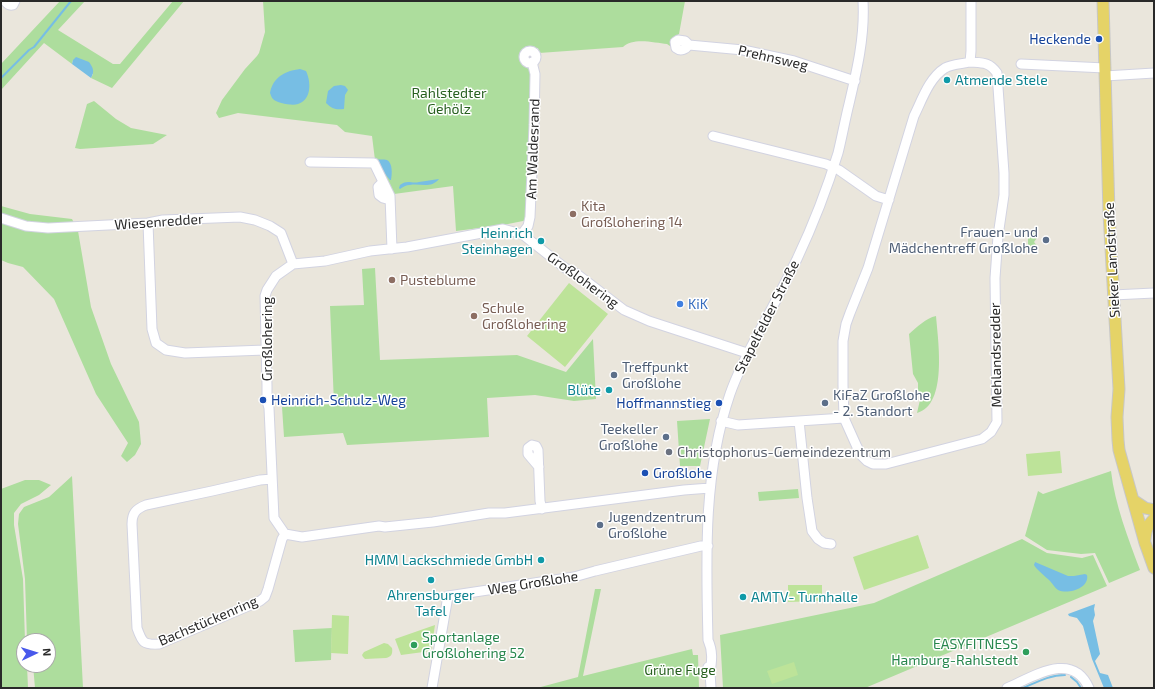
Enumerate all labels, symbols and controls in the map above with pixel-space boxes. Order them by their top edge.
place label: Heckende [1029,31,1091,47]
marker: Heckende [1094,34,1104,44]
street label: Prehnsweg [736,42,810,74]
place label: Atmende Stele [955,72,1048,88]
marker: Atmende Stele [942,75,952,85]
park label: Rahlstedter Gehölz [411,85,487,118]
street label: Am Waldesrand [523,98,543,200]
place label: Kita Großlohering 14 [581,198,683,230]
street label: Sieker Landstraße [1101,202,1123,318]
marker: Kita Großlohering 14 [568,209,578,219]
street label: Wiesenredder [114,211,204,233]
place label: Frauen- und Mädchentreff Großlohe [889,224,1038,256]
place label: Heinrich Steinhagen [462,225,533,258]
marker: Frauen- und Mädchentreff Großlohe [1041,235,1051,245]
marker: Heinrich Steinhagen [536,236,546,246]
street label: Großlohering [544,248,622,312]
street label: Stapelfelder Straße [731,257,803,377]
place label: Pusteblume [400,272,476,288]
marker: Pusteblume [387,275,397,285]
place label: KiK [688,296,708,312]
street label: Großlohering [259,297,275,381]
marker: KiK [675,299,685,309]
place label: Schule Großlohering [482,300,566,332]
street label: Mehlandsredder [987,302,1005,408]
marker: Schule Großlohering [469,311,479,321]
place label: Treffpunkt Großlohe [622,359,688,392]
marker: Treffpunkt Großlohe [609,370,619,380]
place label: Blüte [567,382,601,398]
marker: Blüte [604,385,614,395]
place label: KiFaZ Großlohe - 2. Standort [833,387,930,420]
place label: Heinrich-Schulz-Weg [271,392,406,408]
marker: Heinrich-Schulz-Weg [258,395,268,405]
place label: Hoffmannstieg [616,395,711,411]
marker: Hoffmannstieg [714,398,724,408]
marker: KiFaZ Großlohe - 2. Standort [820,398,830,408]
place label: Teekeller Großlohe [599,421,658,454]
marker: Teekeller Großlohe [661,432,671,442]
place label: Christophorus-Gemeindezentrum [677,444,891,460]
marker: Christophorus-Gemeindezentrum [664,447,674,457]
place label: Großlohe [653,465,712,481]
marker: Großlohe [640,468,650,478]
place label: Jugendzentrum Großlohe [608,509,706,542]
marker: Jugendzentrum Großlohe [595,520,605,530]
place label: HMM Lackschmiede GmbH [365,552,533,568]
marker: HMM Lackschmiede GmbH [536,555,546,565]
street label: Weg Großlohe [487,568,579,598]
marker: Ahrensburger Tafel [426,575,436,585]
place label: Ahrensburger Tafel [387,587,475,620]
place label: AMTV- Turnhalle [751,589,858,605]
marker: AMTV- Turnhalle [738,592,748,602]
street label: Bachstückenring [156,593,260,649]
place label: Sportanlage Großlohering 52 [422,629,525,662]
north arrow [16,633,56,673]
place label: EASYFITNESS Hamburg-Rahlstedt [891,636,1018,668]
marker: Sportanlage Großlohering 52 [409,640,419,650]
marker: EASYFITNESS Hamburg-Rahlstedt [1021,647,1031,657]
text: N [41,648,54,657]
park label: Grüne Fuge [644,662,716,678]

